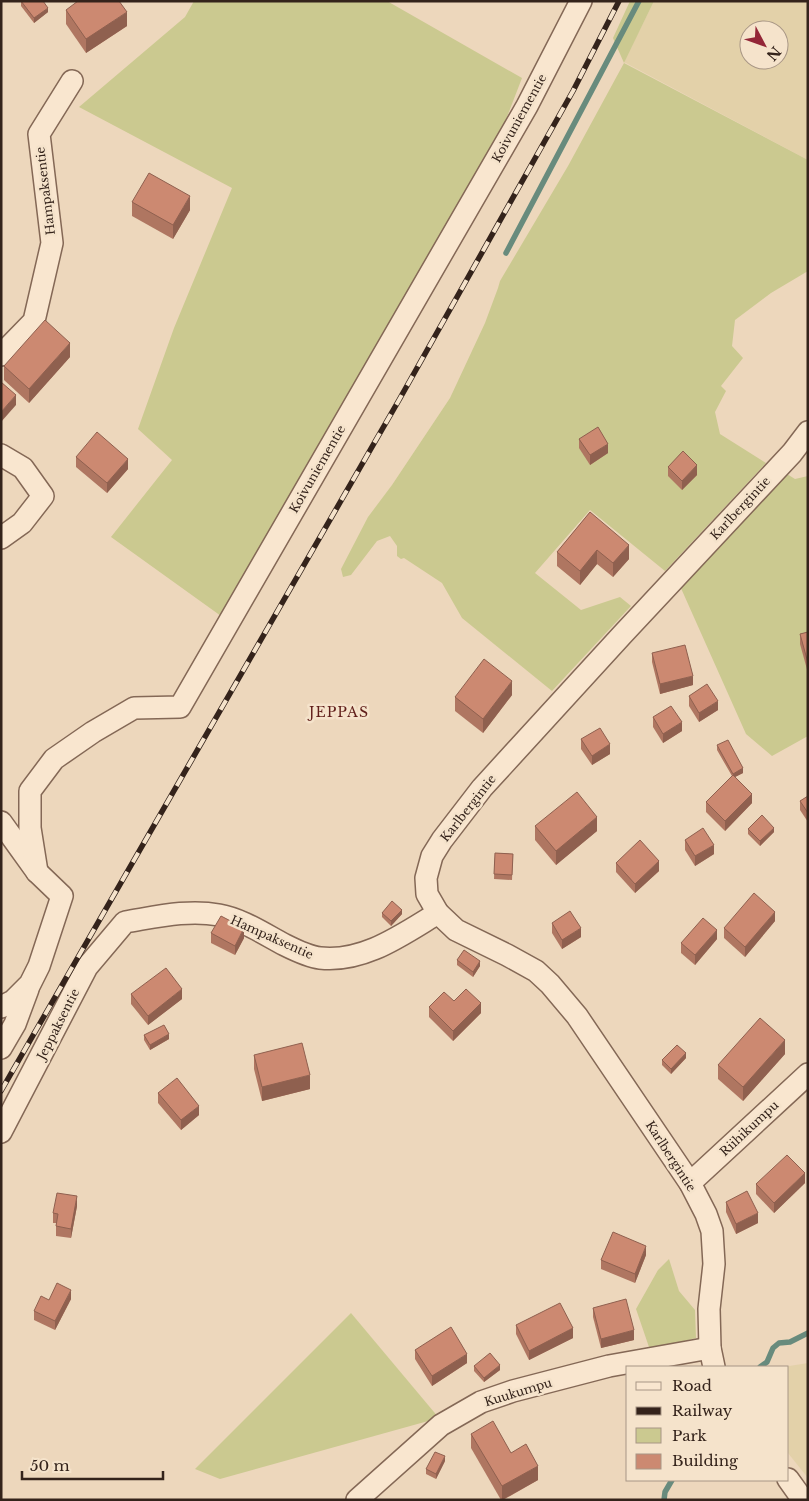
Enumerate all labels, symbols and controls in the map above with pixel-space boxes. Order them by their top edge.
north arrow [739,20,789,70]
text: N [763,43,785,64]
street label: Koivuniementie [488,71,550,165]
street label: Hampaksentie [32,146,58,236]
street label: Koivuniementie [286,422,348,516]
street label: Karlbergintie [707,473,773,543]
district label: JEPPAS [307,703,369,721]
street label: Karlbergintie [437,771,499,845]
street label: Hampaksentie [228,912,316,962]
street label: Jeppaksentie [33,986,82,1064]
street label: Riihikumpu [717,1097,781,1159]
street label: Karlbergintie [643,1118,699,1194]
legend [626,1366,789,1481]
street label: Kuukumpu [482,1375,554,1409]
text: Road [672,1376,712,1395]
text: Railway [672,1401,733,1420]
text: Park [672,1426,708,1445]
scale bar [22,1448,164,1480]
text: Building [672,1451,739,1470]
text: 50 m [30,1456,70,1475]

